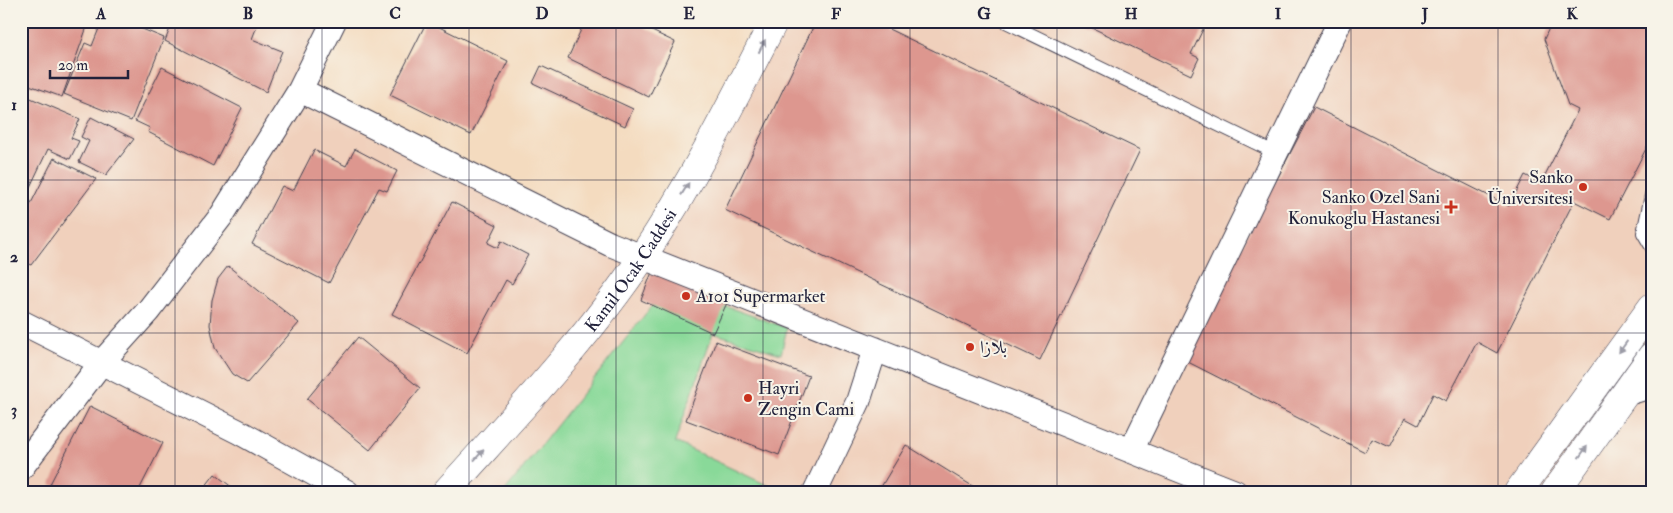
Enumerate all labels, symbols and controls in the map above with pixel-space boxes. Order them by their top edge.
text: A [95,4,107,24]
text: B [243,4,253,24]
text: C [389,4,401,24]
text: D [535,4,549,24]
text: E [683,4,695,24]
text: F [831,4,841,24]
text: G [977,4,991,24]
text: H [1124,4,1138,24]
text: I [1275,4,1282,24]
text: J [1421,4,1429,25]
text: K [1566,4,1578,24]
one-way arrow [758,39,766,53]
scale bar [50,48,128,80]
text: 20 m [58,56,88,75]
text: 1 [11,95,17,115]
place label: Sanko Üniversitesi [1487,166,1573,210]
marker: Sanko Üniversitesi [1577,181,1589,193]
one-way arrow [680,182,690,196]
place label: Sanko Ozel Sani Konukoglu Hastanesi [1288,186,1440,230]
marker: Sanko Ozel Sani Konukoglu Hastanesi [1444,200,1458,214]
street label: Kamil Ocak Caddesi [580,204,682,337]
text: 2 [10,247,18,267]
place label: A101 Supermarket [695,285,826,308]
marker: A101 Supermarket [680,290,692,302]
place label: بلازا [980,336,1007,359]
one-way arrow [1618,340,1628,354]
marker: بلازا [964,341,976,353]
place label: Hayri Zengin Cami [758,377,854,421]
marker: Hayri Zengin Cami [742,392,754,404]
text: 3 [11,400,17,420]
one-way arrow [1578,445,1588,459]
one-way arrow [473,450,485,462]

